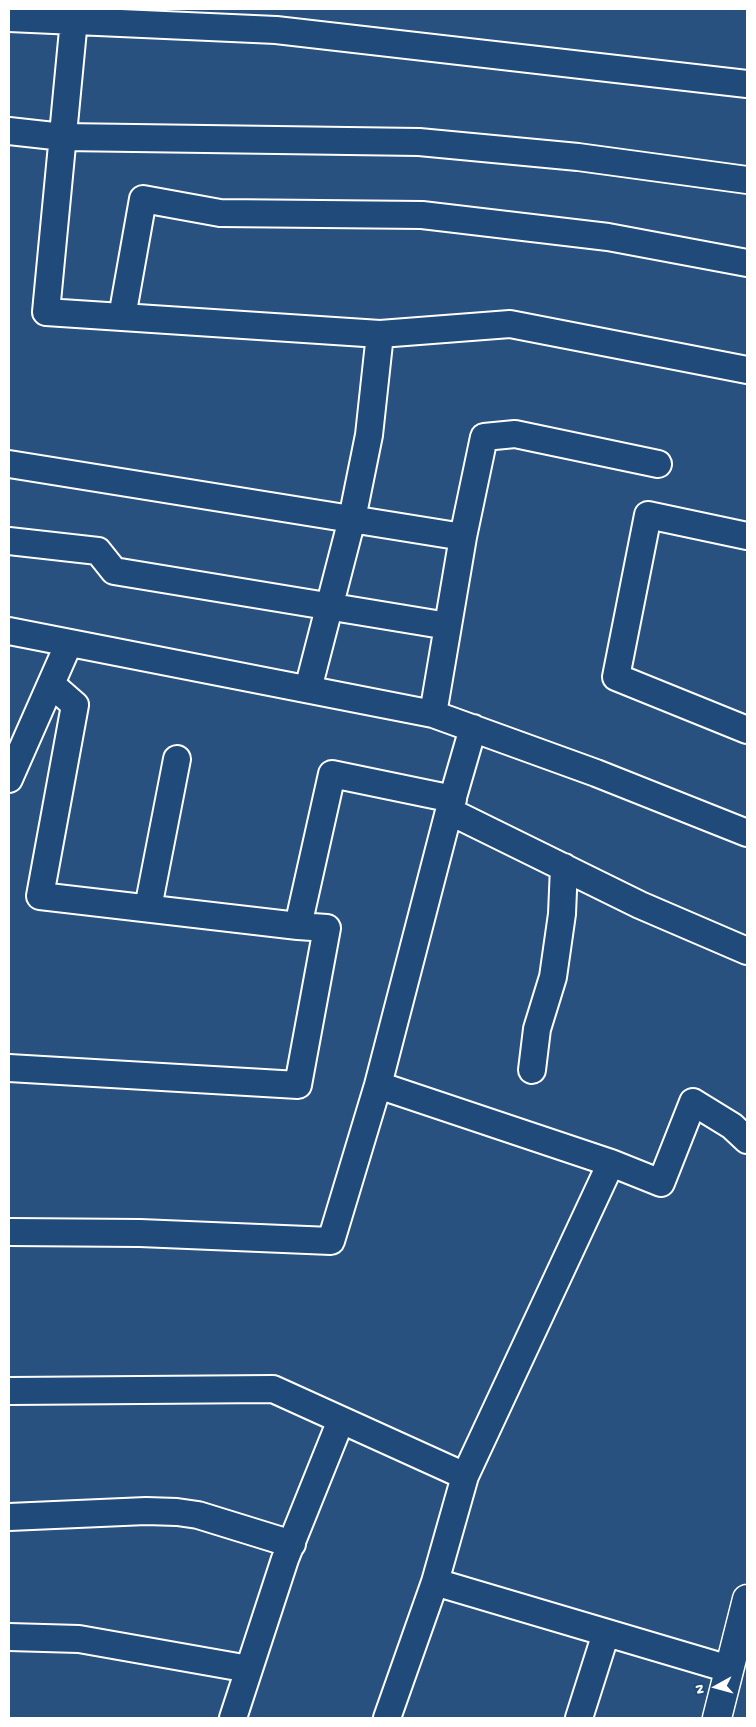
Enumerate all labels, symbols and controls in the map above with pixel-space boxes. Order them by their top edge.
north arrow [691,1662,741,1712]
text: N [692,1683,710,1694]

